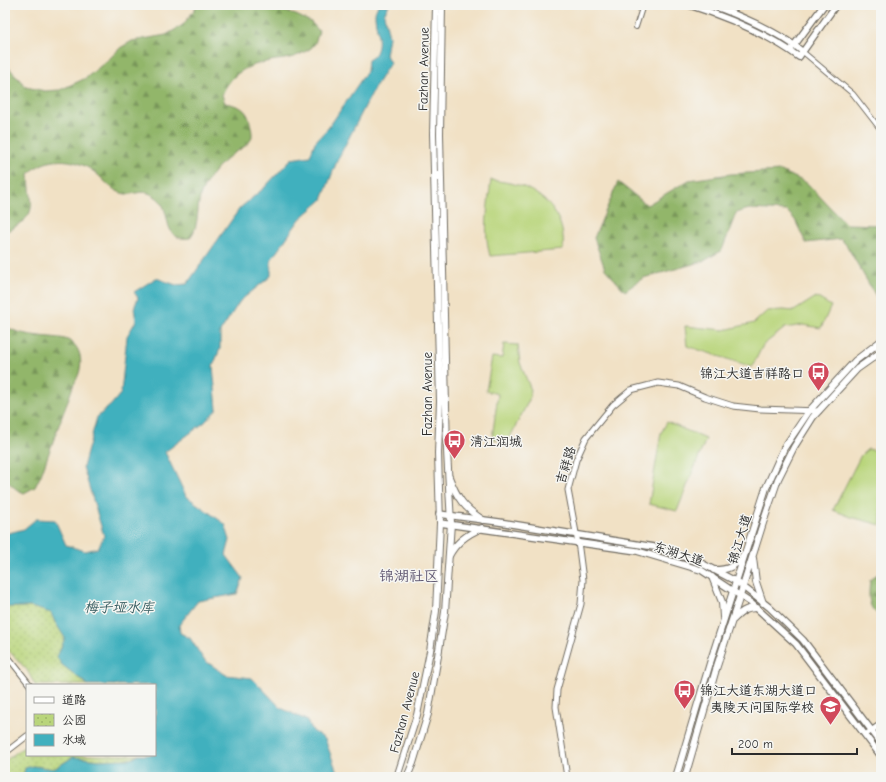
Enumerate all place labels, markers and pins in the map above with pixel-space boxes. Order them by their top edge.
bus stop icon: 锦江大道吉祥路口 [806,360,832,393]
place label: 锦江大道吉祥路口 [700,366,804,381]
bus stop icon: 清江润城 [441,428,467,461]
place label: 清江润城 [470,434,522,449]
bus stop icon: 锦江大道东湖大道口 [672,677,698,710]
place label: 锦江大道东湖大道口 [700,683,817,698]
school or university icon: 夷陵天问国际学校 [817,694,843,727]
place label: 夷陵天问国际学校 [710,700,814,715]

